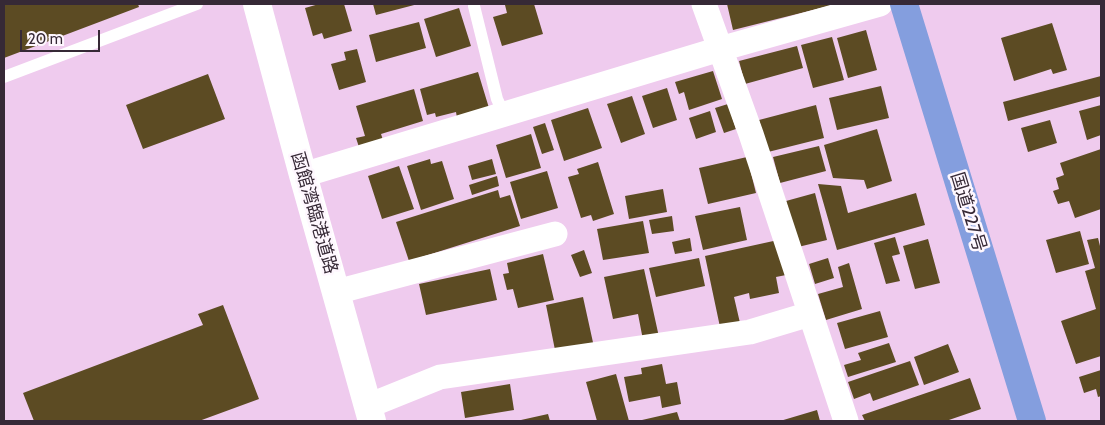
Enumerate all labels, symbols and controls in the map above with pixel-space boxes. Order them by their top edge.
scale bar [22,20,102,52]
text: 20 m [28,30,63,48]
street label: 函館湾臨港道路 [286,149,342,277]
street label: 国道227号 [946,170,990,254]

